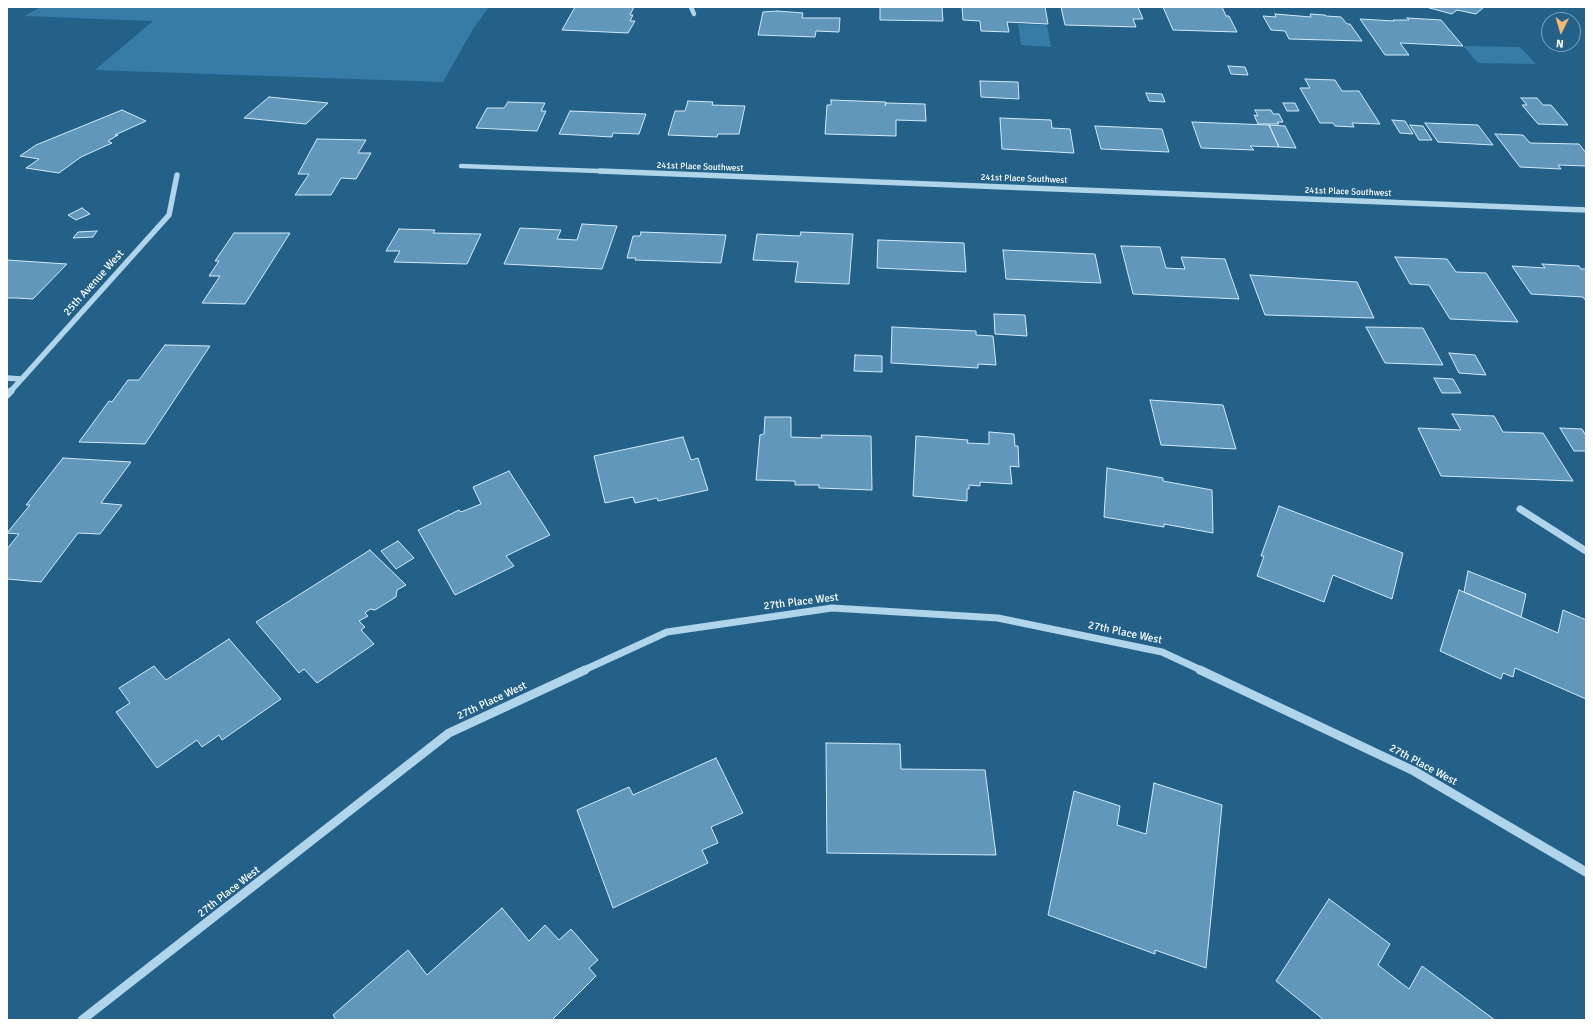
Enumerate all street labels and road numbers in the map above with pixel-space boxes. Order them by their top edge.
street label: 241st Place Southwest [656,160,744,174]
street label: 241st Place Southwest [980,172,1068,186]
street label: 241st Place Southwest [1304,185,1392,199]
street label: 25th Avenue West [61,247,127,319]
street label: 27th Place West [763,591,839,613]
street label: 27th Place West [1087,619,1163,647]
street label: 27th Place West [455,679,529,723]
street label: 27th Place West [1387,741,1459,789]
street label: 27th Place West [195,864,263,920]

